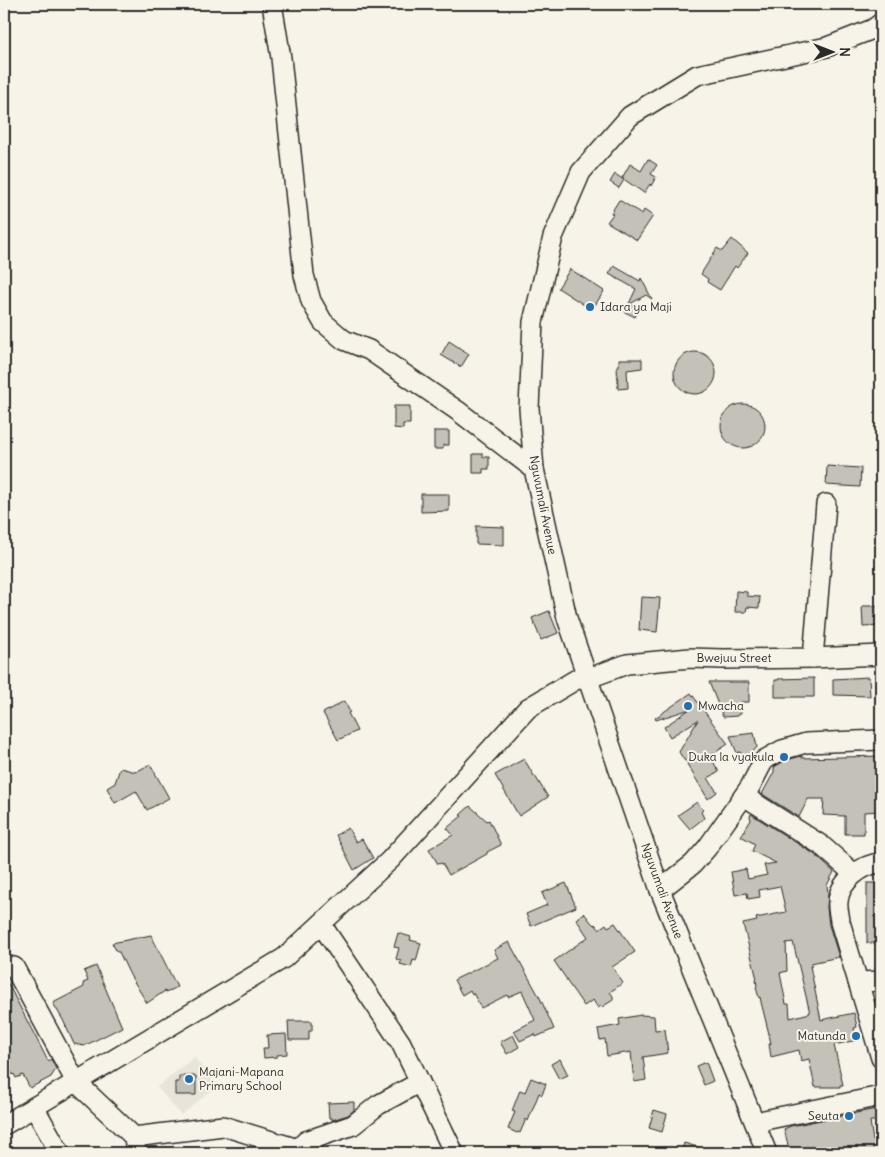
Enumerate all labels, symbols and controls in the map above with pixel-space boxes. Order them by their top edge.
north arrow [808,28,858,78]
text: N [836,47,854,57]
place label: Idara ya Maji [600,299,672,314]
marker: Idara ya Maji [584,301,596,313]
street label: Nguvumali Avenue [527,454,560,556]
street label: Bwejuu Street [696,650,772,665]
place label: Mwacha [698,698,744,713]
marker: Mwacha [682,700,694,712]
place label: Duka la vyakula [688,749,774,764]
marker: Duka la vyakula [778,751,790,763]
street label: Nguvumali Avenue [638,841,687,941]
place label: Matunda [798,1028,846,1043]
marker: Matunda [850,1030,862,1042]
place label: Majani-Mapana Primary School [199,1064,284,1093]
marker: Majani-Mapana Primary School [183,1073,195,1085]
place label: Seuta [808,1108,839,1123]
marker: Seuta [843,1110,855,1122]

